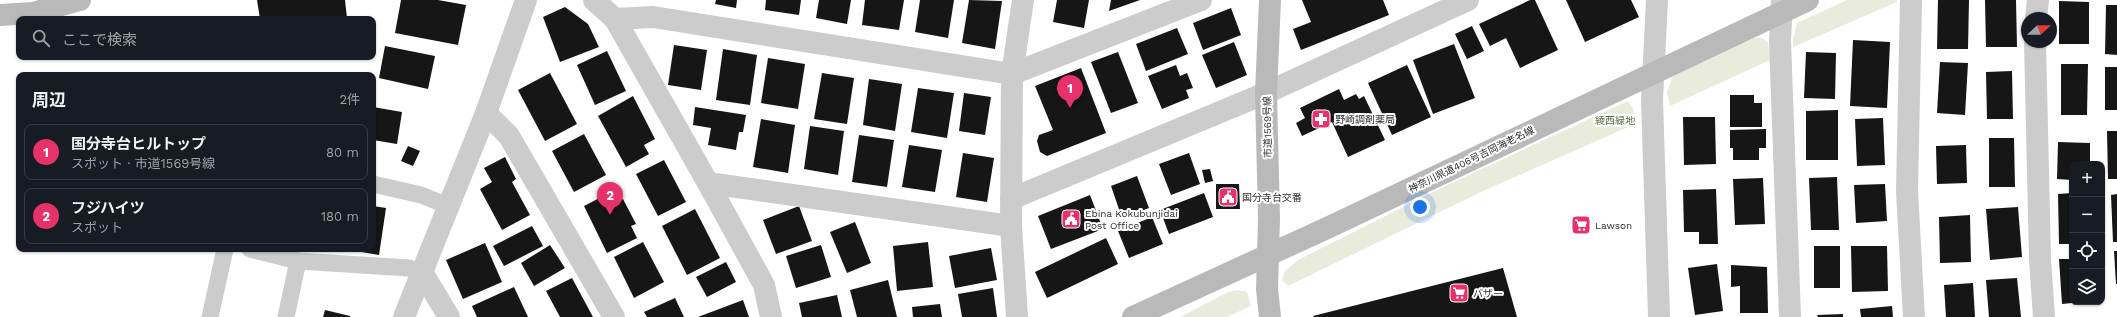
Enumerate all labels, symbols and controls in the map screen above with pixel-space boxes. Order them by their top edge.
north arrow [2021,12,2057,48]
search box [16,16,376,60]
icon: search [30,27,52,49]
text: ここで検索 [62,31,137,49]
pin: 1 [1057,75,1083,108]
text: 周辺 [32,90,66,110]
text: 2件 [339,92,360,107]
street label: 市道1569号線 [1261,96,1274,158]
pharmacy icon: 野崎調剤薬局 [1310,108,1332,130]
place label: 野崎調剤薬局 [1335,114,1395,125]
park label: 綾西緑地 [1595,115,1636,126]
street label: 神奈川県道406号吉岡海老名線 [1407,124,1536,195]
text: 国分寺台ヒルトップ [71,135,206,153]
text: 1 [43,145,49,160]
text: 80 m [326,145,359,160]
text: スポット · 市道1569号線 [71,156,215,171]
map controls [2069,161,2105,305]
button: + [2069,161,2105,197]
pin: 2 [597,182,623,215]
public building icon: 国分寺台交番 [1217,186,1239,208]
place label: 国分寺台交番 [1242,192,1302,203]
your location [1410,197,1430,217]
button: − [2069,197,2105,233]
text: フジハイツ [71,199,145,217]
public building icon: Ebina Kokubunjidai Post Office [1060,208,1082,230]
place label: Ebina Kokubunjidai Post Office [1085,208,1178,231]
text: 2 [42,209,50,224]
text: 180 m [321,209,359,224]
supermarket icon: Lawson [1570,214,1592,236]
text: スポット [71,220,123,235]
place label: Lawson [1595,220,1632,231]
button: locate [2069,233,2105,269]
button: layers [2069,269,2105,305]
supermarket icon: バザー [1448,282,1470,304]
place label: バザー [1473,288,1503,299]

